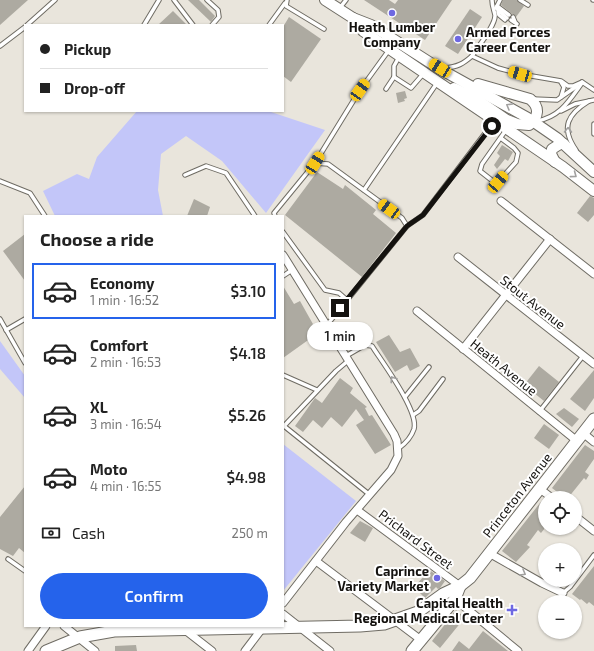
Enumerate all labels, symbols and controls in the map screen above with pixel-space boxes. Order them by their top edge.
marker: Heath Lumber Company [387,8,397,18]
place label: Heath Lumber Company [349,19,436,50]
place label: Armed Forces Career Center [466,24,551,55]
marker: Armed Forces Career Center [453,34,463,44]
text: Pickup [64,40,111,58]
car [427,57,453,79]
car [507,65,533,83]
car [348,77,372,103]
text: Drop-off [64,79,125,97]
one-way arrow [506,104,513,111]
route start [483,117,501,135]
one-way arrow [564,127,572,133]
car [304,150,326,176]
car [486,169,510,195]
one-way arrow [569,170,576,177]
car [376,197,402,221]
text: Choose a ride [40,228,154,250]
street label: Stout Avenue [497,272,569,332]
icon: car [42,273,78,309]
text: Economy [90,274,155,292]
text: $3.10 [230,282,266,300]
text: 1 min · 16:52 [90,292,159,308]
route end [331,299,349,317]
callout: 1 min [307,322,373,350]
text: 1 min [325,328,355,344]
icon: car [42,335,78,371]
street label: Heath Avenue [467,335,541,399]
text: Comfort [90,336,148,354]
text: $4.18 [230,344,266,362]
text: 2 min · 16:53 [90,354,161,370]
one-way arrow [390,376,398,383]
icon: car [42,397,78,433]
text: XL [90,398,108,416]
text: $5.26 [228,406,266,424]
text: 3 min · 16:54 [90,416,162,432]
street label: Princeton Avenue [479,450,555,540]
icon: car [42,459,78,495]
text: Moto [90,460,128,478]
text: $4.98 [226,468,266,486]
text: 4 min · 16:55 [90,478,162,494]
map controls [538,491,582,639]
button: locate [538,491,582,535]
street label: Prichard Street [376,506,456,572]
icon: cash [40,522,62,544]
text: Cash [72,524,105,542]
text: 250 m [232,525,268,541]
button: + [538,543,582,587]
place label: Caprince Variety Market [337,563,430,594]
one-way arrow [519,568,526,575]
button: Confirm [40,573,268,619]
marker: Caprince Variety Market [432,573,442,583]
place label: Capital Health Regional Medical Center [354,595,503,626]
button: − [538,595,582,639]
marker: Capital Health Regional Medical Center [506,604,518,616]

